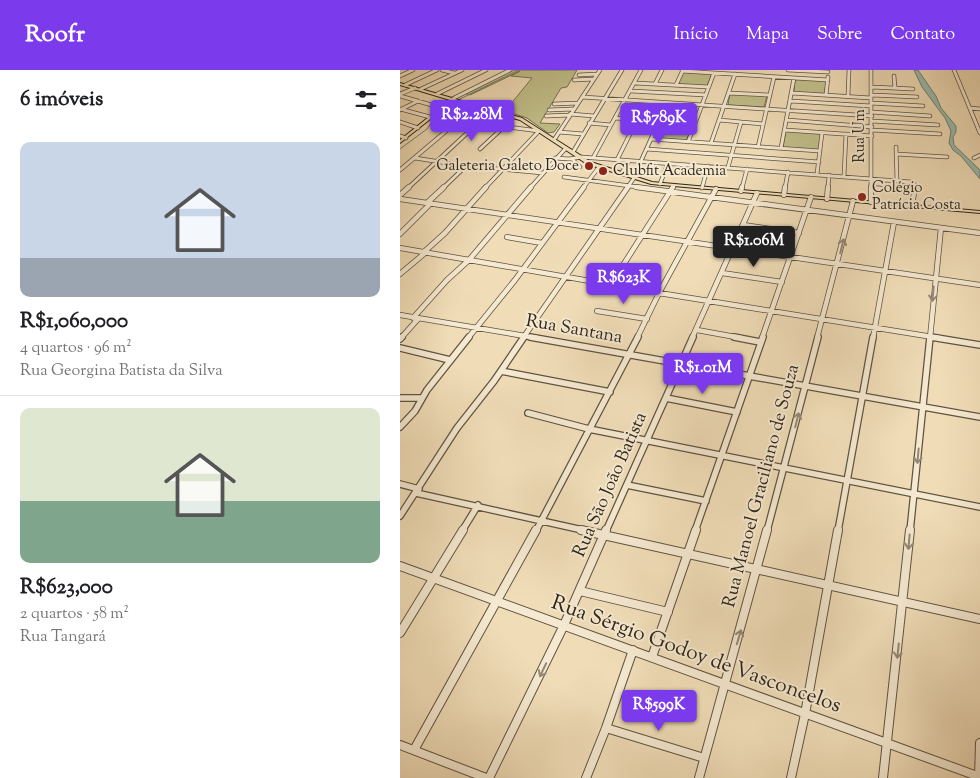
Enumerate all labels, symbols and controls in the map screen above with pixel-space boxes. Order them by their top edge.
text: Roofr [25,18,85,52]
text: Início [673,22,718,48]
text: Mapa [746,22,789,48]
text: Sobre [817,22,862,48]
text: Contato [890,22,955,48]
text: 6 imóveis [20,85,103,115]
icon: filters [352,86,380,114]
pin: R$2.28M [426,100,518,142]
pin: R$789K [618,102,700,145]
text: R$2.28M [441,104,503,127]
text: R$789K [631,107,687,130]
street label: Rua Um [850,109,871,163]
place label: Galeteria Galeto Doce [436,156,579,177]
marker: Galeteria Galeto Doce [583,160,595,172]
place label: Clubfit Academia [613,161,726,182]
marker: Clubfit Academia [597,165,609,177]
icon: home [155,175,245,265]
place label: Colégio Patrícia Costa [872,178,961,216]
marker: Colégio Patrícia Costa [856,191,868,203]
pin: R$1.06M [708,226,800,268]
text: R$1.06M [724,230,784,253]
one-way arrow [838,239,847,255]
pin: R$623K [583,262,665,305]
text: R$623K [597,267,651,290]
one-way arrow [929,286,938,302]
text: R$1,060,000 [20,307,128,337]
street label: Rua Santana [524,309,624,351]
text: 4 quartos · 96 m² [20,337,132,360]
pin: R$1.01M [657,352,749,395]
text: R$1.01M [674,357,732,380]
text: Rua Georgina Batista da Silva [20,360,223,383]
street label: Rua Manoel Graciliano de Souza [717,362,807,610]
street label: Rua São João Batista [567,408,655,562]
one-way arrow [792,413,802,429]
icon: home [155,440,245,530]
one-way arrow [913,448,922,464]
one-way arrow [904,534,914,550]
text: R$623,000 [20,573,113,603]
street label: Rua Sérgio Godoy de Vasconcelos [547,589,845,721]
text: 2 quartos · 58 m² [20,603,129,626]
text: Rua Tangará [20,626,106,649]
one-way arrow [734,629,744,645]
one-way arrow [893,643,903,659]
one-way arrow [538,662,548,677]
pin: R$599K [618,690,700,732]
text: R$599K [633,694,685,717]

